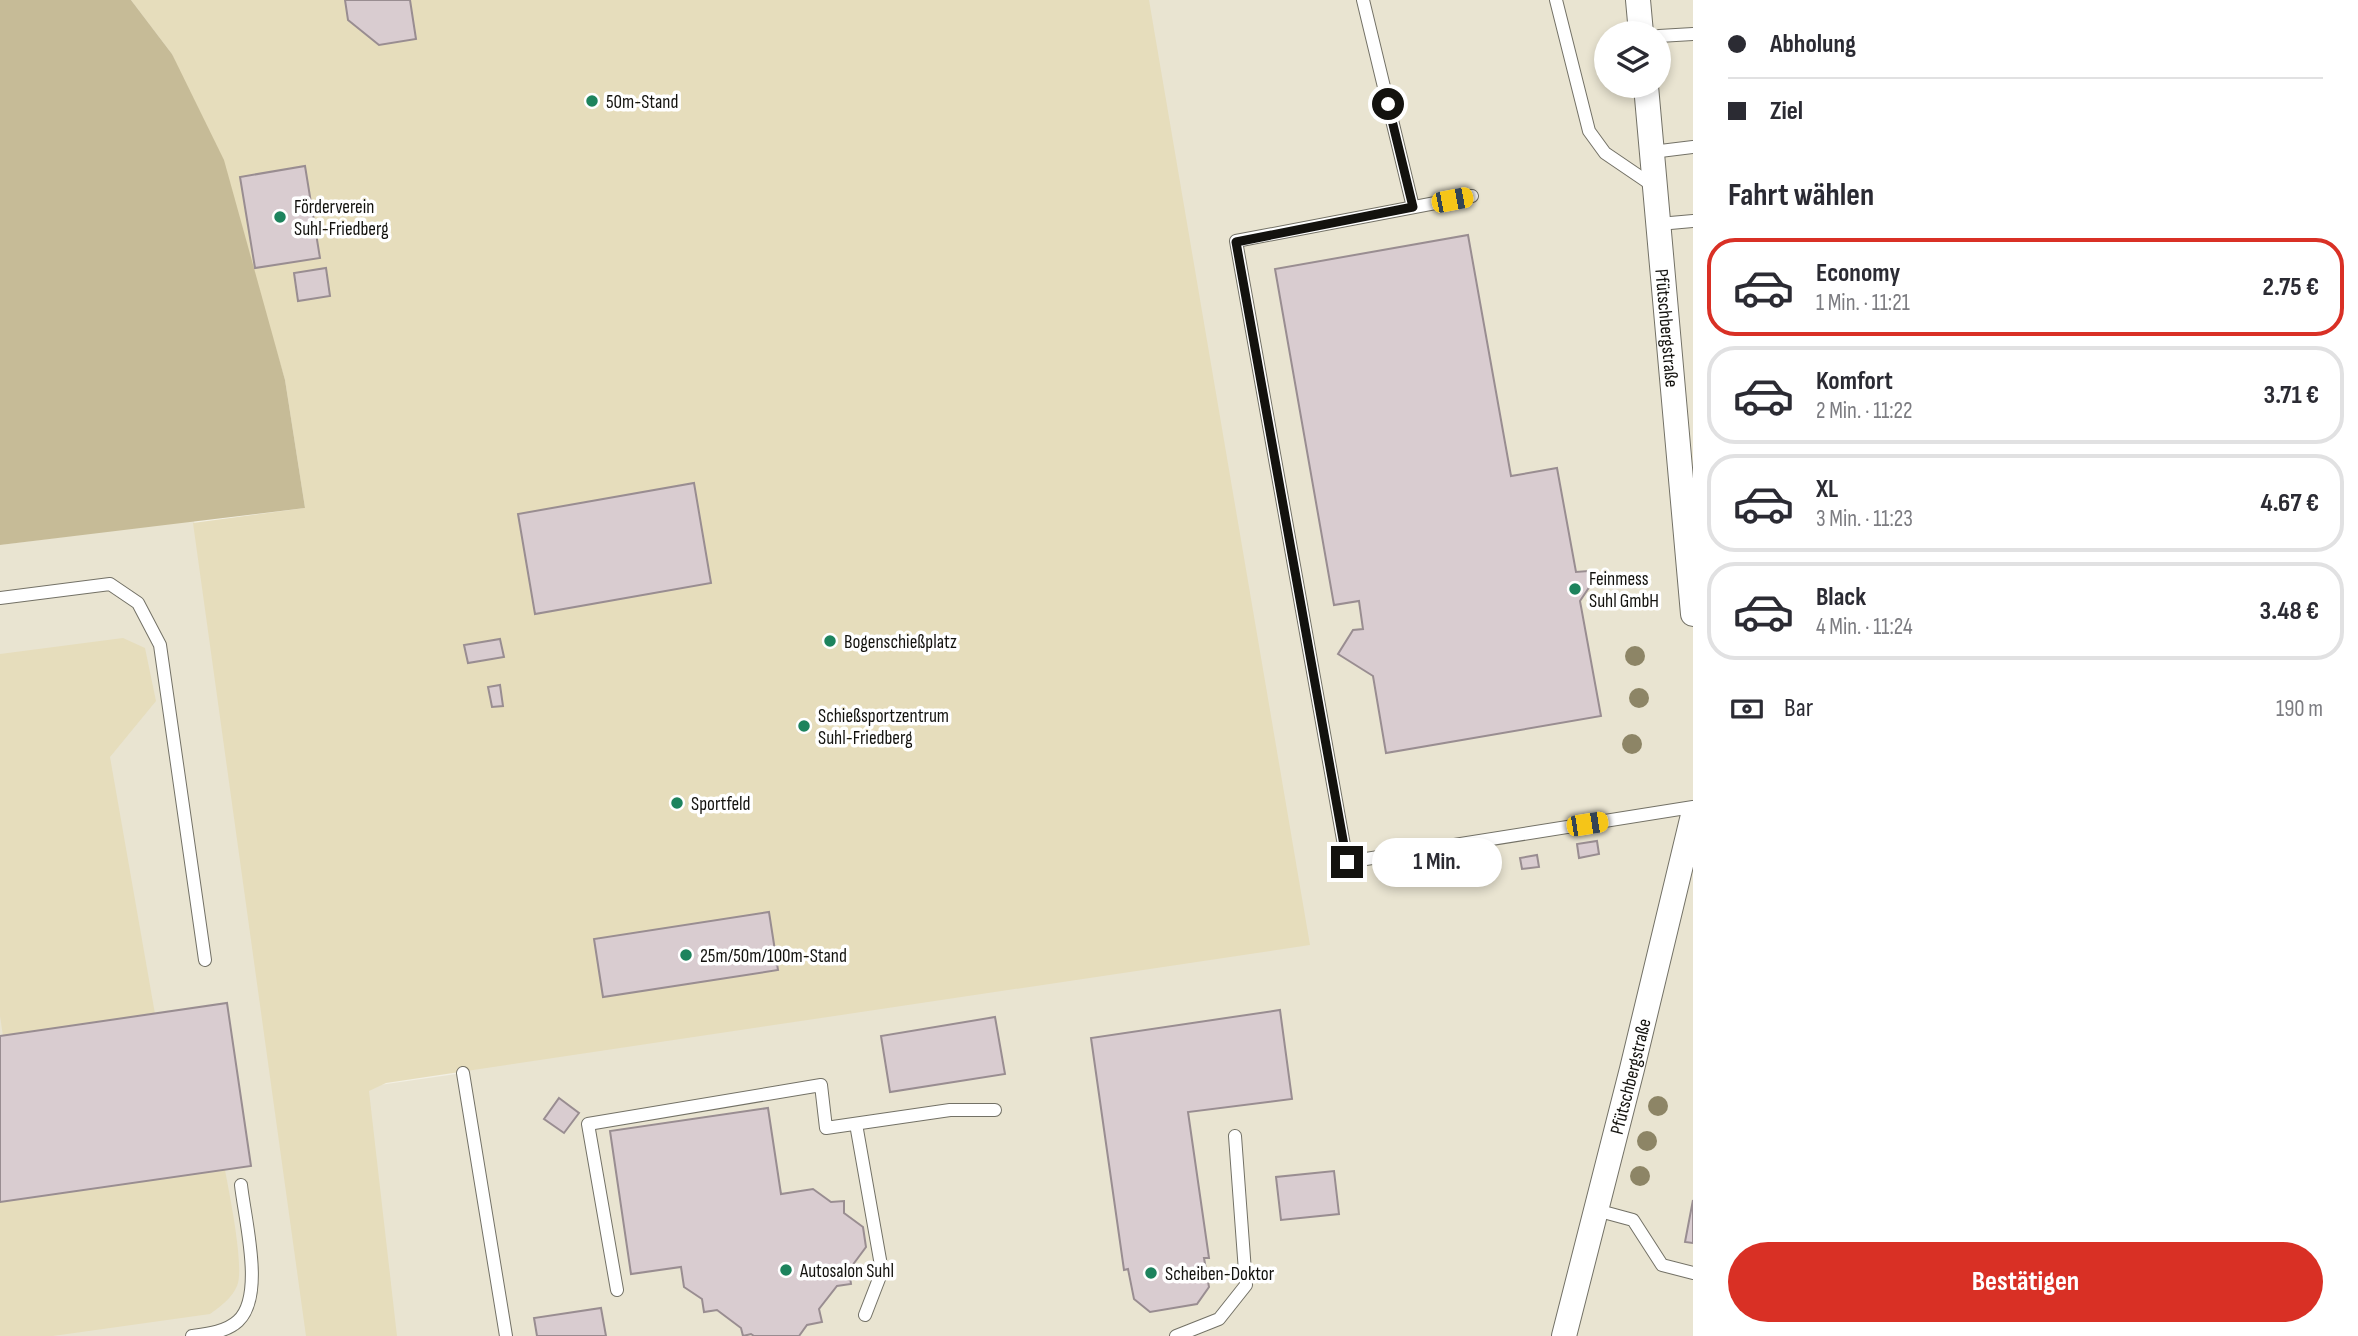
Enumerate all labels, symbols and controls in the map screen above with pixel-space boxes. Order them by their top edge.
map controls [1594,21,1671,98]
button: layers [1594,21,1671,98]
text: Abholung [1770,29,1856,60]
route start [1372,88,1404,120]
place label: 50m-Stand [606,91,678,114]
marker: 50m-Stand [584,93,600,109]
text: Ziel [1770,96,1803,127]
text: Fahrt wählen [1728,176,1874,215]
car [1430,186,1475,214]
place label: Förderverein Suhl-Friedberg [294,196,389,241]
marker: Förderverein Suhl-Friedberg [272,209,288,225]
icon: car [1732,256,1795,319]
text: Economy [1816,258,1900,289]
street label: Pfütschbergstraße [1649,268,1683,388]
text: 2.75 € [2263,272,2319,303]
text: 1 Min. · 11:21 [1816,289,1910,317]
icon: car [1732,364,1795,427]
text: Komfort [1816,366,1893,397]
text: 3.71 € [2264,380,2319,411]
text: 2 Min. · 11:22 [1816,397,1913,425]
icon: car [1732,472,1795,535]
text: XL [1816,474,1838,505]
text: 4.67 € [2261,488,2319,519]
text: 3 Min. · 11:23 [1816,505,1913,533]
place label: Feinmess Suhl GmbH [1589,568,1659,613]
icon: car [1732,580,1795,643]
marker: Feinmess Suhl GmbH [1567,581,1583,597]
text: Black [1816,582,1866,613]
text: 3.48 € [2260,596,2319,627]
text: 4 Min. · 11:24 [1816,613,1913,641]
place label: Bogenschießplatz [844,631,957,654]
marker: Bogenschießplatz [822,633,838,649]
icon: cash [1728,690,1766,728]
text: Bar [1784,693,1813,724]
text: 190 m [2276,695,2323,723]
place label: Schießsportzentrum Suhl-Friedberg [818,705,949,750]
marker: Schießsportzentrum Suhl-Friedberg [796,718,812,734]
place label: Sportfeld [691,793,751,816]
marker: Sportfeld [669,795,685,811]
car [1565,810,1610,838]
callout: 1 Min. [1372,838,1501,886]
route end [1331,846,1363,878]
text: 1 Min. [1413,848,1461,876]
place label: 25m/50m/100m-Stand [700,945,847,968]
marker: 25m/50m/100m-Stand [678,947,694,963]
street label: Pfütschbergstraße [1606,1016,1657,1137]
button: Bestätigen [1728,1242,2323,1322]
place label: Autosalon Suhl [799,1260,894,1283]
marker: Autosalon Suhl [778,1262,794,1278]
place label: Scheiben-Doktor [1165,1263,1275,1286]
marker: Scheiben-Doktor [1143,1265,1159,1281]

